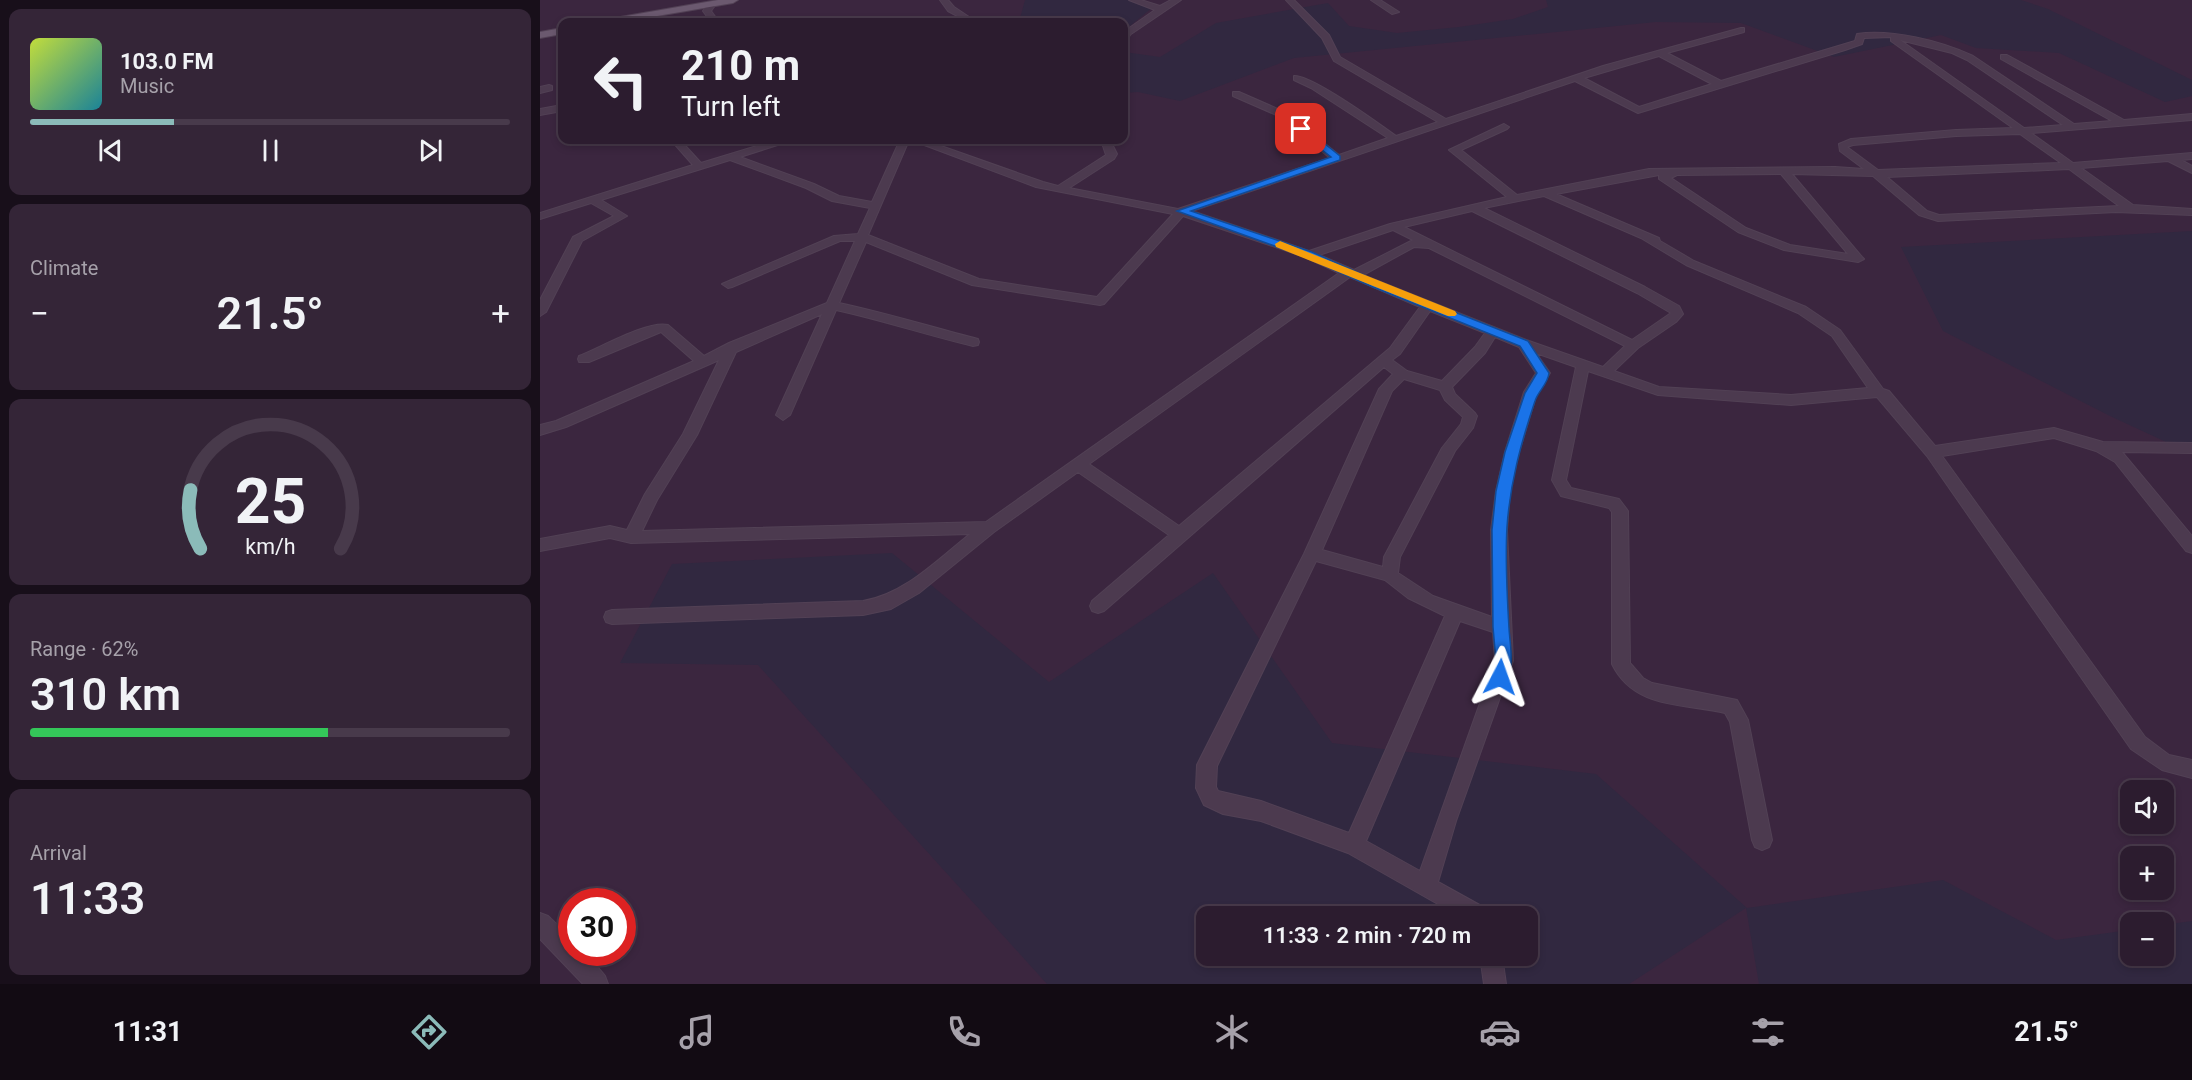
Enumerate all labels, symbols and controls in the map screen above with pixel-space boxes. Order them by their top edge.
text: 210 m [681,41,800,90]
icon: left [582,42,660,120]
text: 103.0 FM [120,49,214,74]
text: Music [120,74,174,98]
text: Turn left [681,91,781,123]
pin [1275,103,1326,154]
icon: arrive [1284,112,1317,145]
icon: previous [94,134,127,167]
icon: pause [254,134,287,167]
icon: next [414,134,447,167]
text: Climate [30,256,98,280]
text: 21.5° [216,287,324,340]
text: − [30,294,49,333]
text: + [491,294,510,333]
text: 25 [234,465,306,538]
text: km/h [245,534,295,559]
text: Range · 62% [30,637,138,661]
position arrow [1468,645,1532,709]
text: 310 km [30,668,181,721]
map controls [2120,780,2174,966]
button: sound [2120,780,2174,834]
text: Arrival [30,841,87,865]
button: + [2120,846,2174,900]
text: 11:33 [30,872,145,925]
speed limit sign: 30 [558,888,636,966]
button: − [2120,912,2174,966]
text: 11:33 · 2 min · 720 m [1263,923,1471,948]
icon: directions [408,1011,450,1053]
icon: music [676,1011,718,1053]
icon: phone [943,1011,985,1053]
icon: climate [1211,1011,1253,1053]
icon: car [1479,1011,1521,1053]
icon: filters [1747,1011,1789,1053]
text: 11:31 [113,1016,182,1048]
text: 21.5° [2014,1016,2079,1048]

